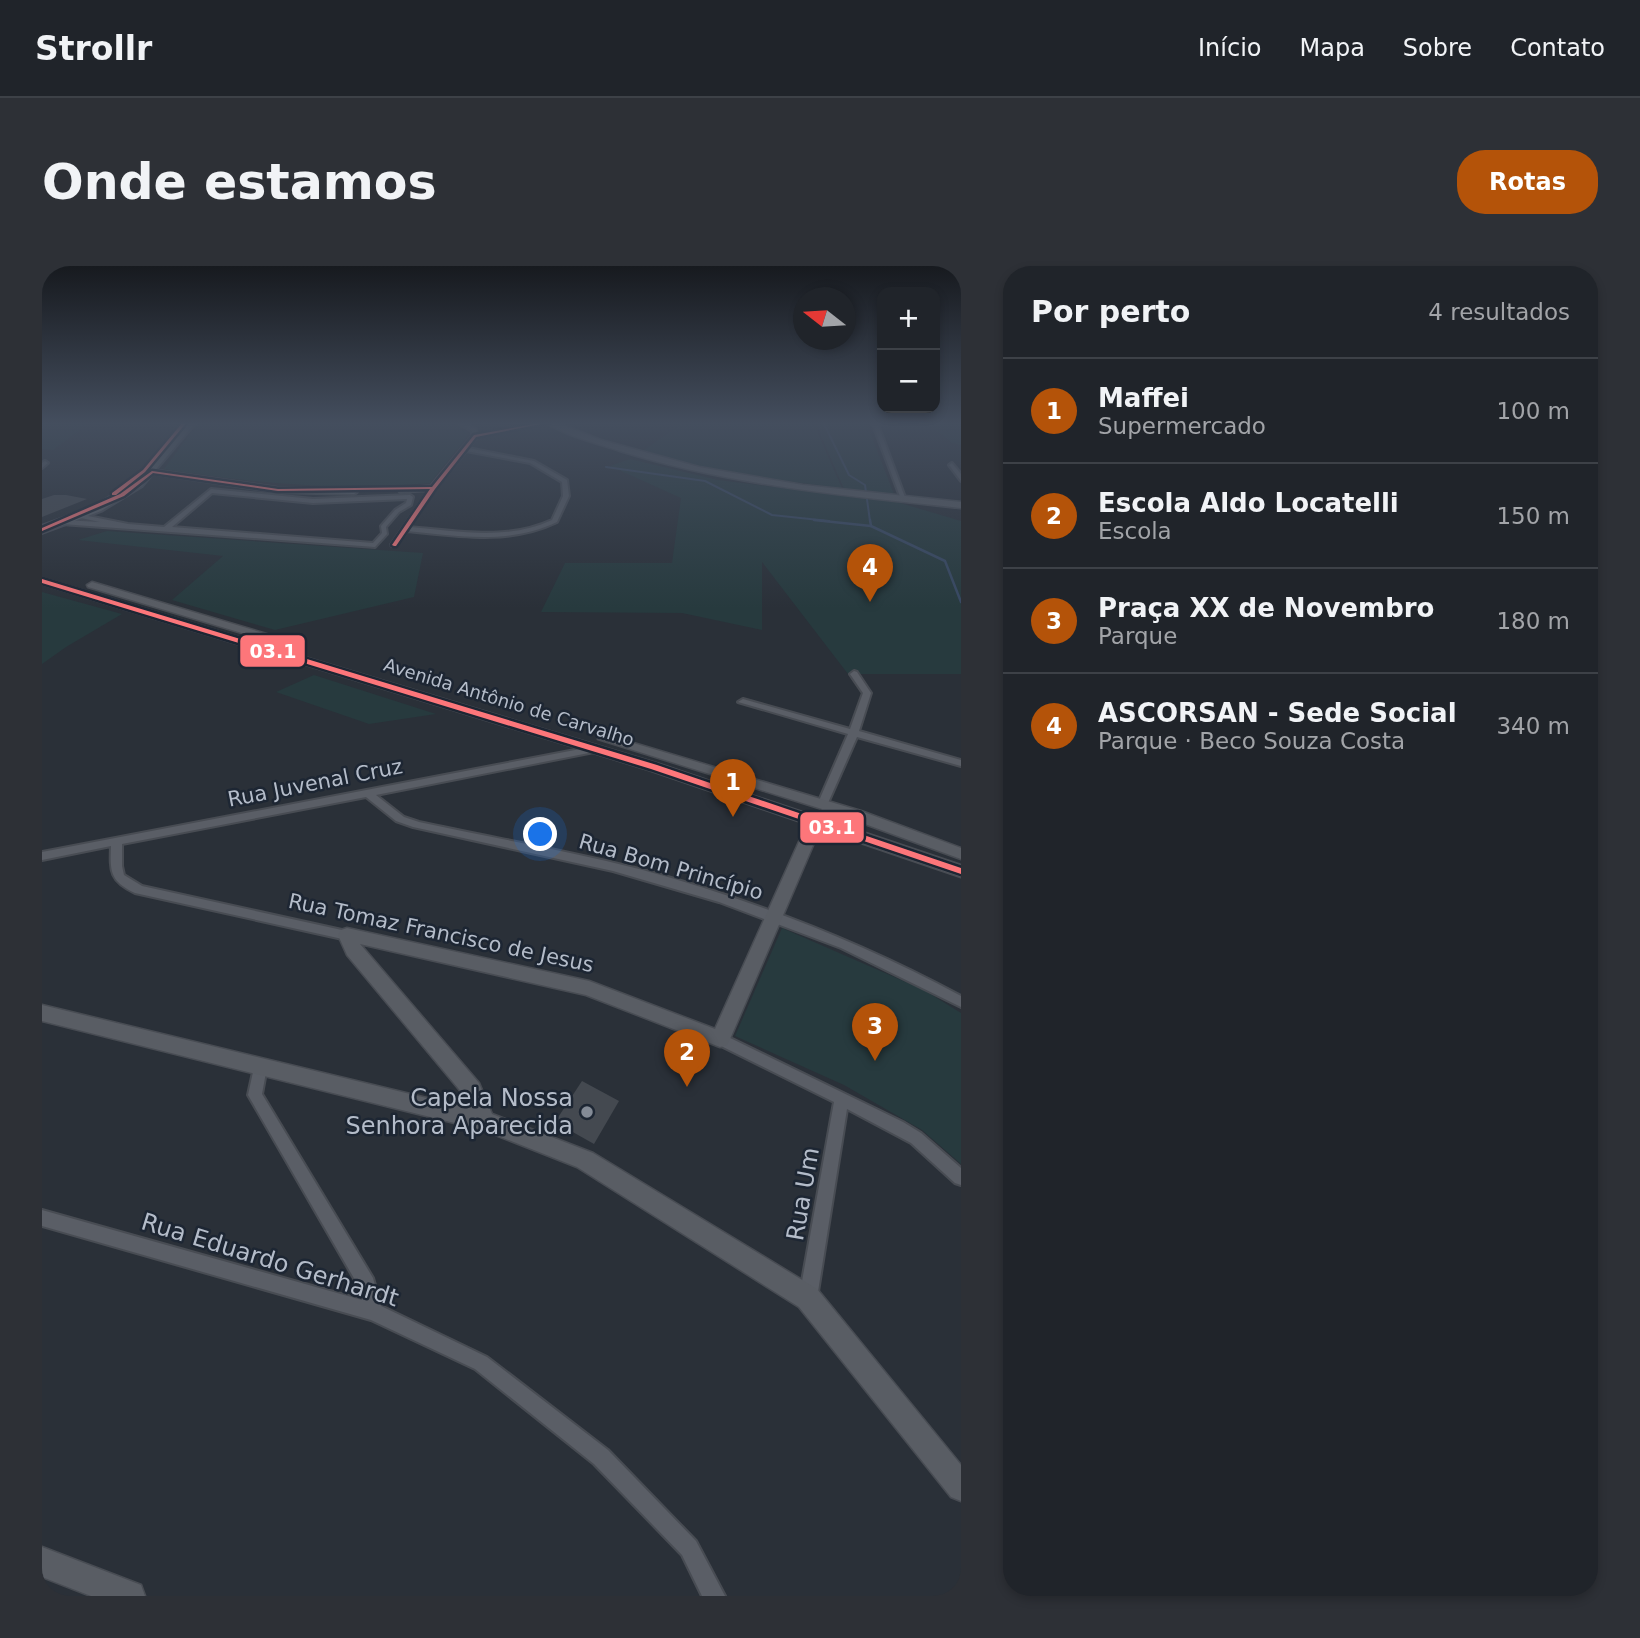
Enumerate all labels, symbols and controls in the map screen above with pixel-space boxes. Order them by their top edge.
text: Strollr [35,29,152,68]
text: Início [1198,34,1262,62]
text: Mapa [1300,34,1365,62]
text: Sobre [1403,34,1472,62]
text: Contato [1510,34,1605,62]
button: Rotas [1457,150,1598,214]
text: Onde estamos [42,154,437,211]
north arrow [793,287,856,350]
map controls [877,287,940,413]
button: + [877,287,940,350]
text: Por perto [1031,294,1190,329]
text: 4 resultados [1428,299,1570,325]
button: − [877,350,940,413]
text: Maffei [1098,383,1189,413]
text: 1 [1046,398,1062,424]
text: 100 m [1496,398,1570,424]
text: Supermercado [1098,413,1266,439]
text: Escola Aldo Locatelli [1098,488,1399,518]
text: 2 [1046,503,1062,529]
text: 150 m [1496,503,1570,529]
text: Escola [1098,518,1172,544]
pin: 4 [847,544,893,602]
text: Praça XX de Novembro [1098,593,1434,623]
text: 3 [1046,608,1062,634]
text: 180 m [1496,608,1570,634]
text: Parque [1098,623,1177,649]
line badge: 03.1 [239,634,306,668]
text: 03.1 [250,640,296,662]
street label: Avenida Antônio de Carvalho [381,654,637,750]
text: ASCORSAN - Sede Social [1098,698,1457,728]
text: 4 [1046,713,1062,739]
text: 340 m [1496,713,1570,739]
text: Parque · Beco Souza Costa [1098,728,1405,754]
street label: Rua Juvenal Cruz [226,754,404,812]
pin: 1 [710,759,756,817]
line badge: 03.1 [799,811,865,844]
text: 03.1 [809,816,855,838]
your location [523,817,557,851]
street label: Rua Bom Princípio [576,829,766,905]
street label: Rua Tomaz Francisco de Jesus [286,889,596,977]
pin: 3 [852,1003,898,1061]
pin: 2 [664,1029,710,1087]
place label: Capela Nossa Senhora Aparecida [345,1084,573,1140]
marker: Capela Nossa Senhora Aparecida [579,1104,595,1120]
street label: Rua Um [781,1145,825,1243]
street label: Rua Eduardo Gerhardt [138,1208,402,1312]

